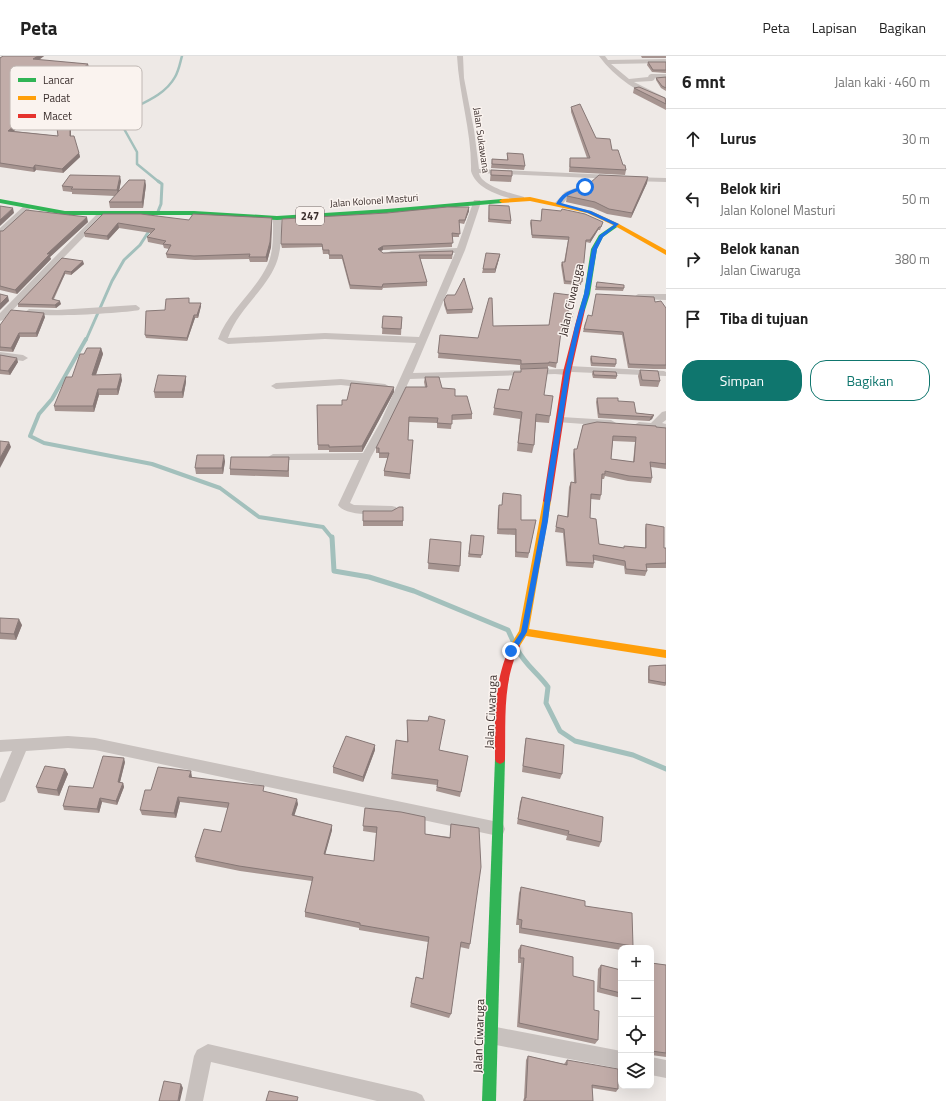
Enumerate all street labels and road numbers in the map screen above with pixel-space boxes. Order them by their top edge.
street label: Jalan Sukawana [469,106,494,174]
street label: Jalan Kolonel Masturi [329,190,419,211]
road number: 247 [296,207,324,225]
street label: Jalan Ciwaruga [553,262,588,338]
street label: Jalan Ciwaruga [479,674,502,750]
street label: Jalan Ciwaruga [468,999,489,1073]

